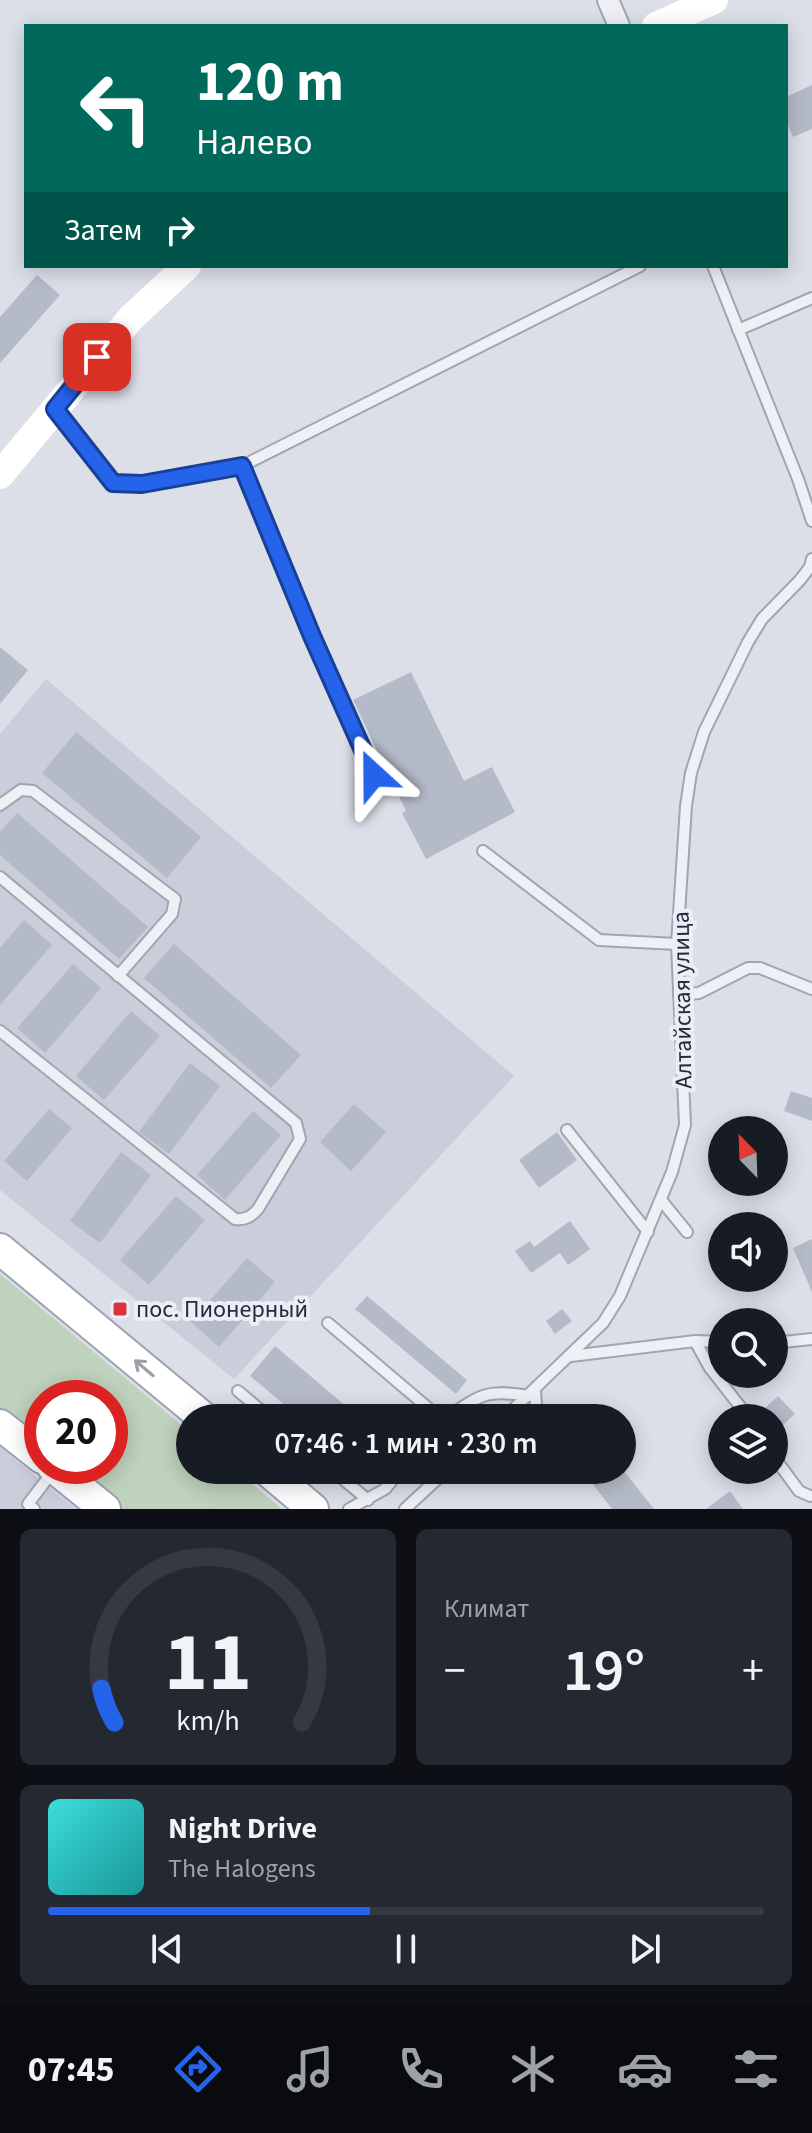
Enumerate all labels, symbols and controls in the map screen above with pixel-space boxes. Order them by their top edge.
text: 120 m [196,43,344,122]
icon: left [64,56,168,160]
text: Налево [196,117,312,168]
icon: right [158,208,202,252]
text: Затем [64,209,142,252]
pin [63,323,131,391]
icon: arrive [75,335,119,379]
position arrow [332,733,416,817]
street label: Алтайская улица [663,911,702,1089]
north arrow [708,1116,788,1196]
map controls [708,1116,788,1484]
button: sound [708,1212,788,1292]
place label: пос. Пионерный [136,1292,308,1327]
marker: пос. Пионерный [111,1300,129,1318]
button: search [708,1308,788,1388]
one-way arrow [134,1359,155,1377]
speed limit sign: 20 [24,1380,128,1484]
button: layers [708,1404,788,1484]
text: 07:46 · 1 мин · 230 m [275,1422,537,1465]
text: Климат [444,1590,529,1627]
text: 11 [164,1604,252,1722]
text: 19° [563,1629,645,1714]
text: − [444,1640,466,1703]
text: + [742,1640,764,1703]
text: km/h [176,1701,240,1741]
text: Night Drive [168,1807,317,1850]
text: The Halogens [168,1850,316,1887]
icon: previous [145,1927,189,1971]
icon: pause [384,1927,428,1971]
icon: next [623,1927,667,1971]
icon: directions [170,2041,226,2097]
icon: music [282,2041,338,2097]
icon: phone [393,2041,449,2097]
icon: climate [505,2041,561,2097]
icon: car [617,2041,673,2097]
icon: filters [728,2041,784,2097]
text: 07:45 [28,2044,115,2095]

